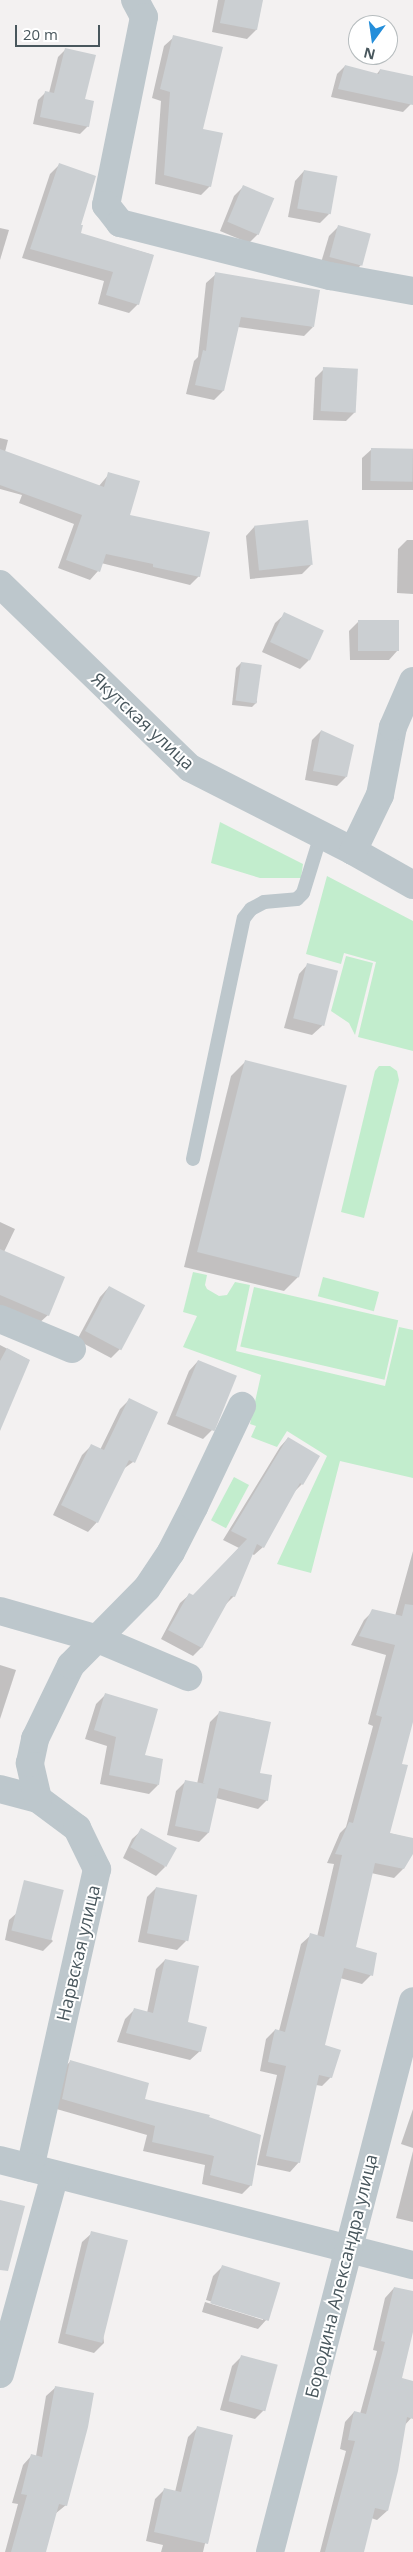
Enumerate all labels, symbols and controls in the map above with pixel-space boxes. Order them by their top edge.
scale bar [18,15,102,47]
north arrow [348,15,398,65]
text: 20 m [23,24,58,44]
text: N [362,43,377,65]
street label: Якутская улица [87,668,199,774]
street label: Нарвская улица [52,1883,104,2023]
street label: Бородина Александра улица [300,2152,382,2400]

